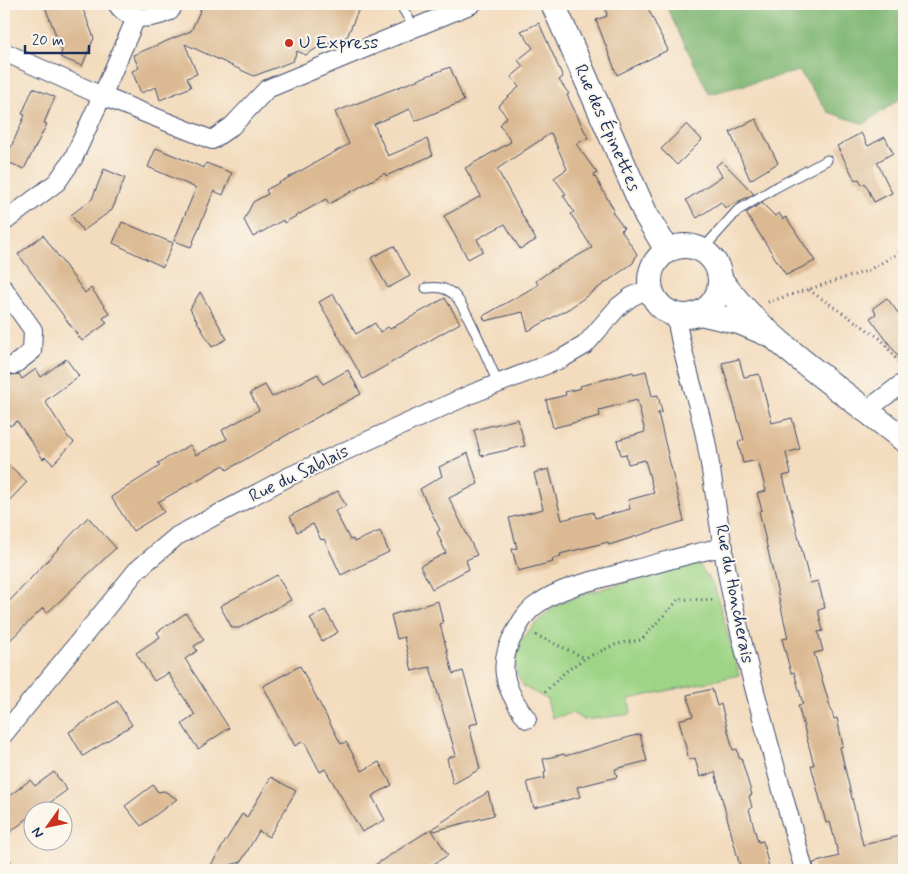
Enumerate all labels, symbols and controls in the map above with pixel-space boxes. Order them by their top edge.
scale bar [25,22,89,54]
text: 20 m [32,31,64,51]
place label: U Express [299,31,378,55]
marker: U Express [283,37,295,49]
street label: Rue des Épinettes [568,61,646,196]
street label: Rue du Sablais [245,440,353,508]
street label: Rue du Honcherais [709,523,759,665]
north arrow [22,802,72,852]
text: N [28,824,48,841]

